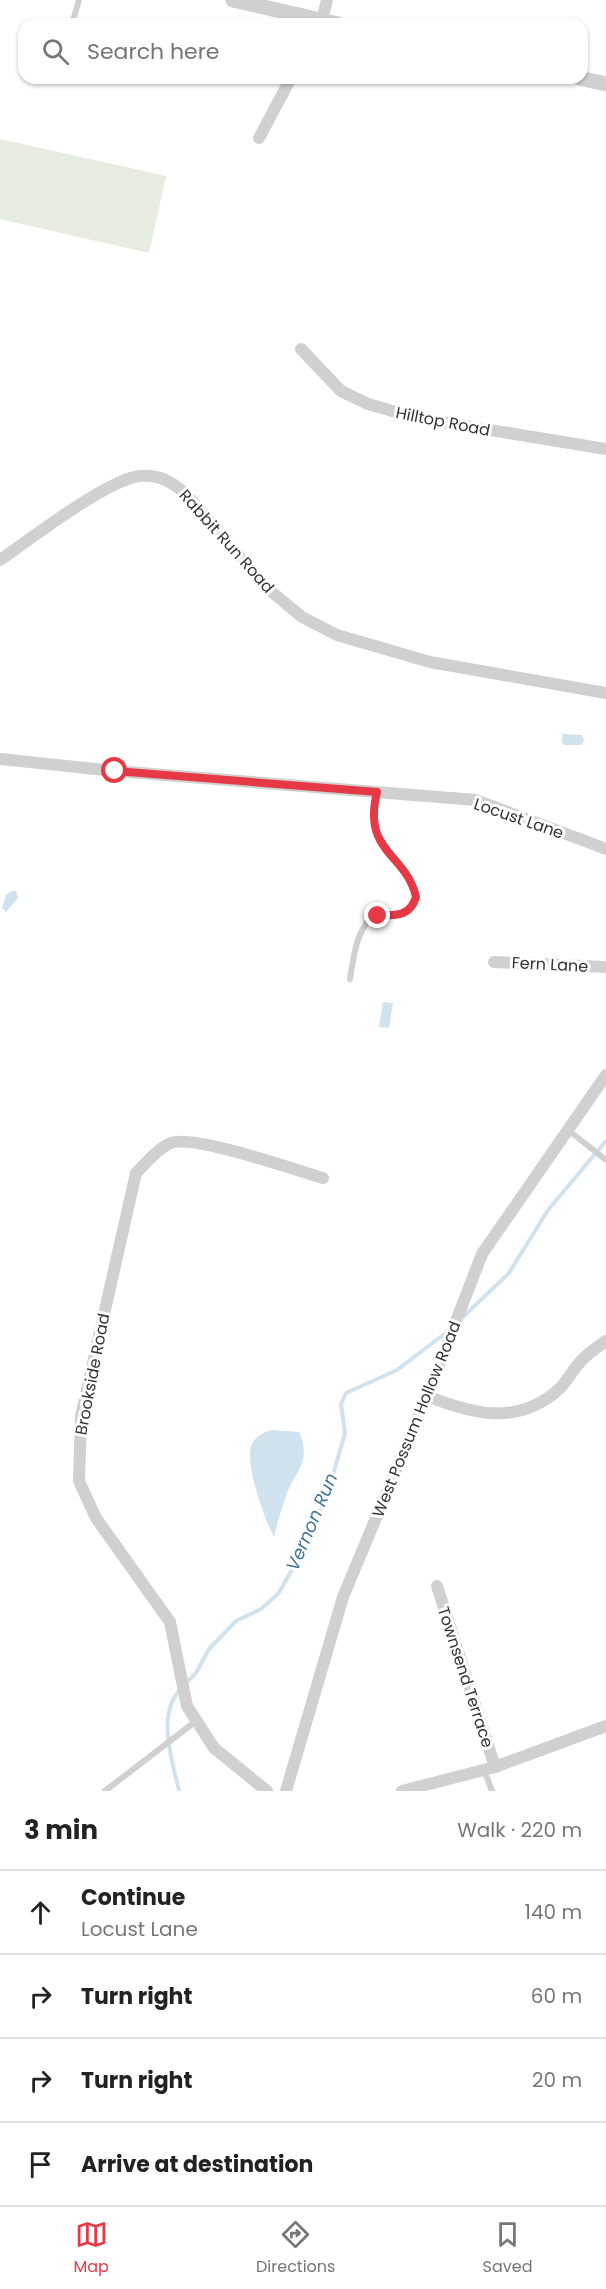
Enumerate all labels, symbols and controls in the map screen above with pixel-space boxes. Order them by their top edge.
search box [18,18,588,84]
icon: search [39,35,72,68]
text: Search here [87,36,220,67]
street label: Hilltop Road [394,401,492,442]
street label: Rabbit Run Road [174,484,279,598]
route start [101,757,127,783]
street label: Locust Lane [471,792,567,845]
route end [364,902,390,928]
street label: Fern Lane [511,951,589,978]
street label: Brookside Road [69,1311,116,1437]
street label: West Possum Hollow Road [367,1318,466,1521]
water label: Vernon Run [280,1469,343,1575]
street label: Townsend Terrace [432,1604,499,1751]
text: 3 min [24,1812,98,1848]
text: Walk · 220 m [457,1816,582,1844]
text: Continue [81,1882,185,1913]
icon: ahead [24,1896,57,1929]
text: 140 m [525,1898,582,1926]
text: Locust Lane [81,1915,198,1943]
icon: right [24,1980,57,2013]
text: Turn right [81,1981,192,2012]
text: 60 m [531,1982,582,2010]
icon: right [24,2064,57,2097]
text: Turn right [81,2065,192,2096]
text: 20 m [532,2066,582,2094]
icon: arrive [24,2148,57,2181]
text: Arrive at destination [81,2149,313,2180]
tab: Map [74,2218,109,2279]
tab: Directions [256,2218,335,2279]
tab: Saved [483,2218,532,2279]

